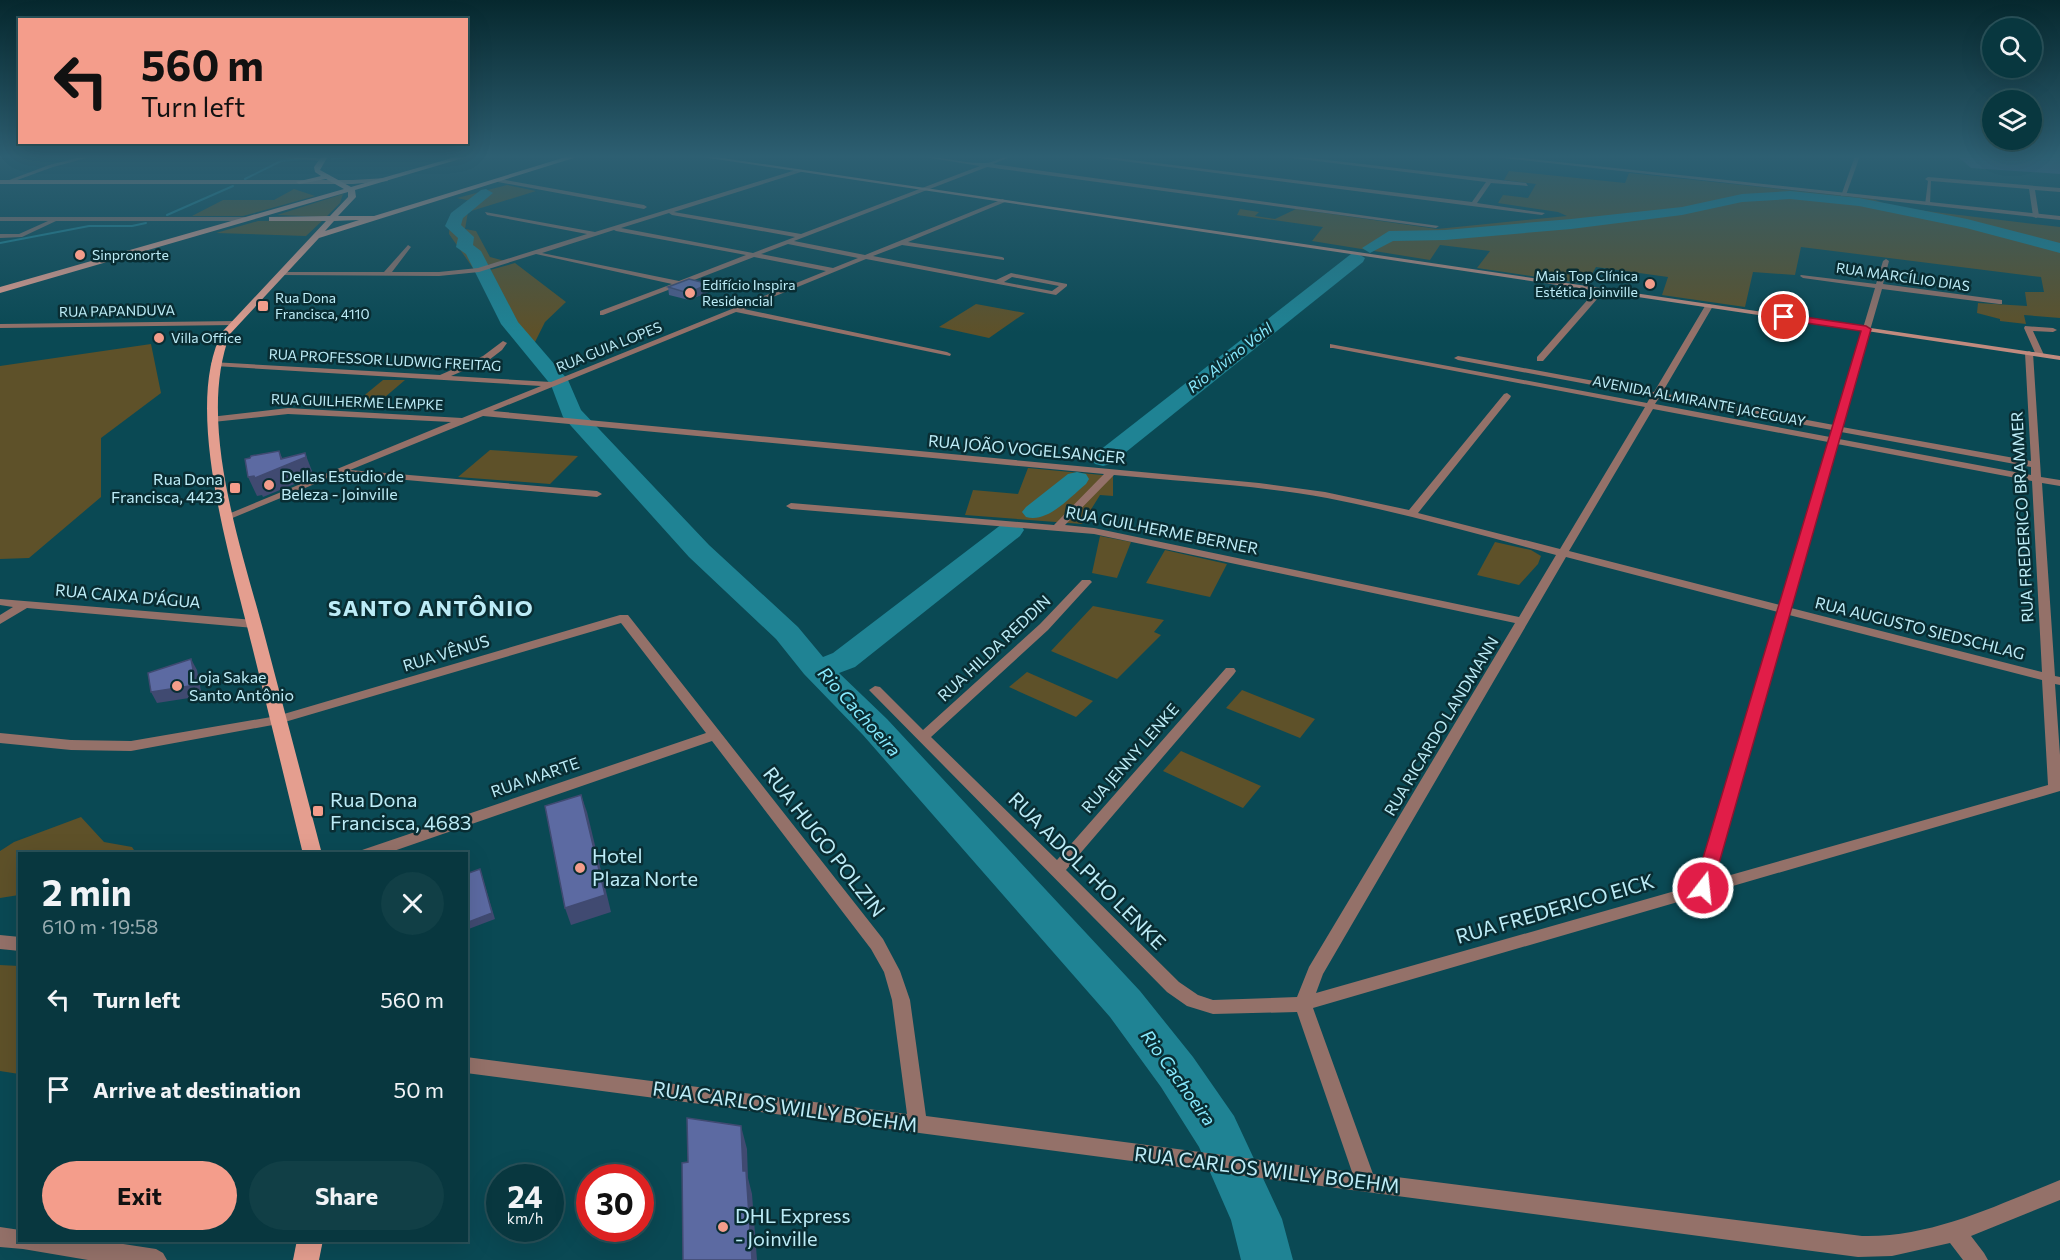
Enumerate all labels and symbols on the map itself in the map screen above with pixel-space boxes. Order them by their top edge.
place label: Sinpronorte [92,246,169,263]
marker: Sinpronorte [73,248,87,262]
street label: RUA MARCÍLIO DIAS [1835,259,1971,294]
place label: Mais Top Clínica Estética Joinville [1535,267,1638,300]
place label: Edifício Inspira Residencial [702,276,796,309]
marker: Mais Top Clínica Estética Joinville [1643,277,1657,291]
marker: Edifício Inspira Residencial [683,286,697,300]
place label: Rua Dona Francisca, 4110 [275,289,370,322]
pin [1758,291,1809,342]
marker: Rua Dona Francisca, 4110 [256,299,270,313]
street label: RUA PAPANDUVA [59,301,175,320]
street label: RUA GUIA LOPES [553,318,664,375]
water label: Rio Alvino Vohl [1183,318,1276,396]
place label: Villa Office [171,329,241,346]
marker: Villa Office [152,331,166,345]
street label: RUA PROFESSOR LUDWIG FREITAG [268,345,502,374]
street label: AVENIDA ALMIRANTE JACEGUAY [1591,371,1807,430]
street label: RUA GUILHERME LEMPKE [271,390,443,413]
street label: RUA FREDERICO BRAMMER [2006,411,2037,623]
street label: RUA JOÃO VOGELSANGER [927,430,1127,467]
place label: Dellas Estudio de Beleza - Joinville [281,466,404,503]
place label: Rua Dona Francisca, 4423 [111,469,223,506]
marker: Dellas Estudio de Beleza - Joinville [262,478,276,492]
marker: Rua Dona Francisca, 4423 [228,481,242,495]
street label: RUA GUILHERME BERNER [1064,502,1260,558]
street label: RUA CAIXA D'ÁGUA [55,580,202,611]
street label: RUA HILDA REDDIN [933,591,1054,705]
street label: RUA AUGUSTO SIEDSCHLAG [1813,592,2027,663]
district label: SANTO ANTÔNIO [328,594,534,621]
street label: RUA VÊNUS [400,630,491,675]
street label: RUA RICARDO LANDMANN [1379,633,1502,819]
water label: Rio Cachoeira [814,662,906,761]
place label: Loja Sakae Santo Antônio [189,667,294,704]
marker: Loja Sakae Santo Antônio [170,679,184,693]
street label: RUA JENNY LENKE [1077,699,1182,816]
street label: RUA MARTE [488,753,582,801]
street label: RUA HUGO POLZIN [759,762,891,921]
place label: Rua Dona Francisca, 4683 [330,787,471,834]
street label: RUA ADOLPHO LENKE [1004,787,1171,954]
marker: Rua Dona Francisca, 4683 [311,804,325,818]
place label: Hotel Plaza Norte [592,843,698,890]
position arrow [1671,856,1735,920]
marker: Hotel Plaza Norte [573,861,587,875]
street label: RUA FREDERICO EICK [1453,868,1657,948]
water label: Rio Cachoeira [1137,1025,1221,1130]
street label: RUA CARLOS WILLY BOEHM [651,1076,919,1136]
street label: RUA CARLOS WILLY BOEHM [1133,1141,1401,1197]
speed limit sign: 30 [576,1164,654,1242]
place label: DHL Express - Joinville [735,1203,851,1250]
marker: DHL Express - Joinville [716,1220,730,1234]

